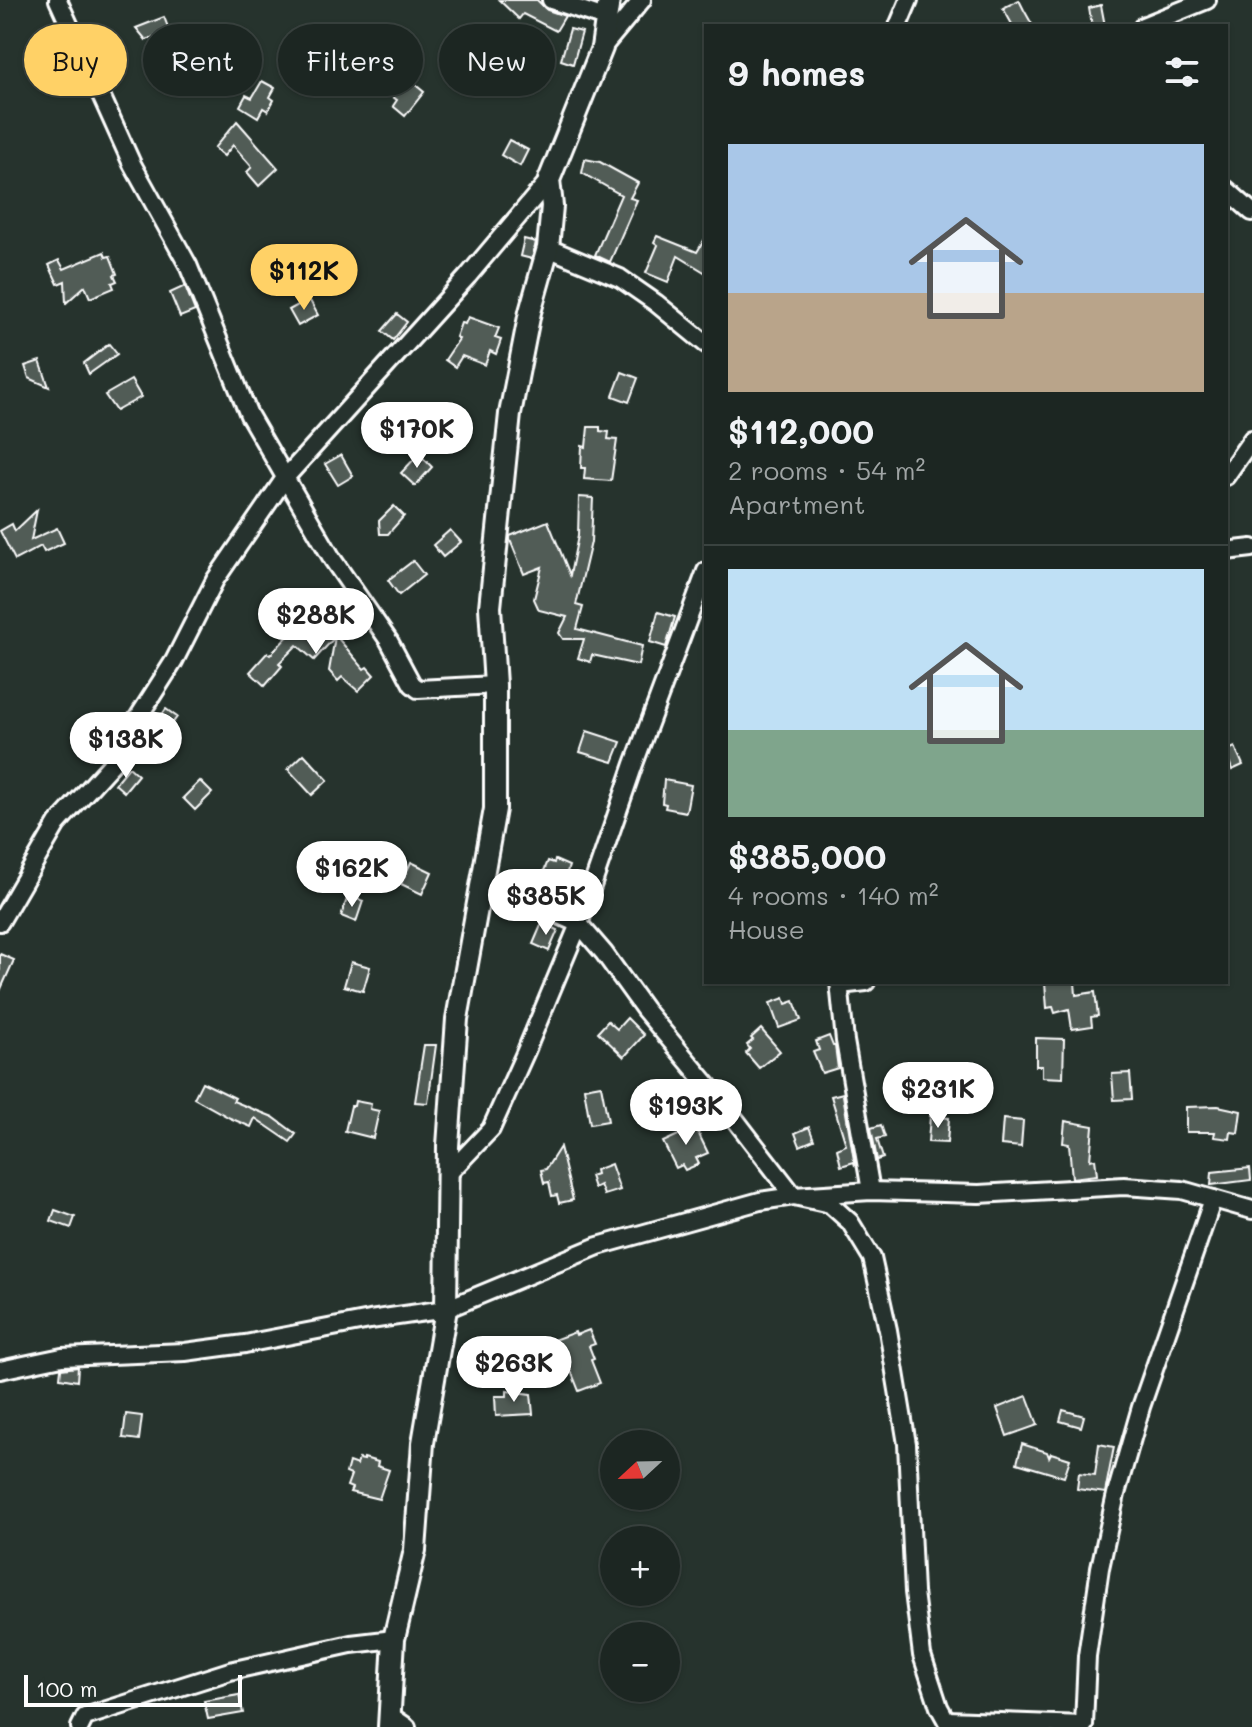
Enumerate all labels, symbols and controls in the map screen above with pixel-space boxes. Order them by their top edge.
chip: Buy [24,24,127,96]
chip: Rent [143,24,262,96]
chip: Filters [278,24,423,96]
chip: New [439,24,555,96]
text: 9 homes [728,50,865,95]
icon: filters [1160,50,1204,94]
icon: home [894,196,1038,340]
pin: $112K [248,244,360,312]
text: $112K [269,253,339,287]
pin: $170K [361,402,473,470]
text: $112,000 [728,408,874,453]
text: $170K [379,411,455,445]
text: 2 rooms · 54 m² [728,453,925,487]
text: Apartment [728,487,865,521]
pin: $288K [260,588,372,656]
text: $288K [276,597,356,631]
icon: home [894,621,1038,765]
pin: $138K [70,712,182,780]
text: $138K [88,721,164,755]
text: $385,000 [728,833,886,878]
pin: $162K [296,841,408,909]
text: $162K [315,850,389,884]
pin: $385K [490,869,602,937]
text: $385K [506,878,586,912]
text: 4 rooms · 140 m² [728,878,939,912]
text: House [728,912,805,946]
pin: $231K [882,1062,994,1130]
text: $231K [901,1071,975,1105]
pin: $193K [630,1079,742,1147]
text: $193K [648,1088,724,1122]
pin: $263K [458,1336,570,1404]
text: $263K [474,1345,554,1379]
north arrow [600,1430,680,1510]
map controls [600,1430,680,1702]
button: + [600,1526,680,1606]
button: − [600,1622,680,1702]
scale bar [24,1671,242,1707]
text: 100 m [36,1674,98,1703]

